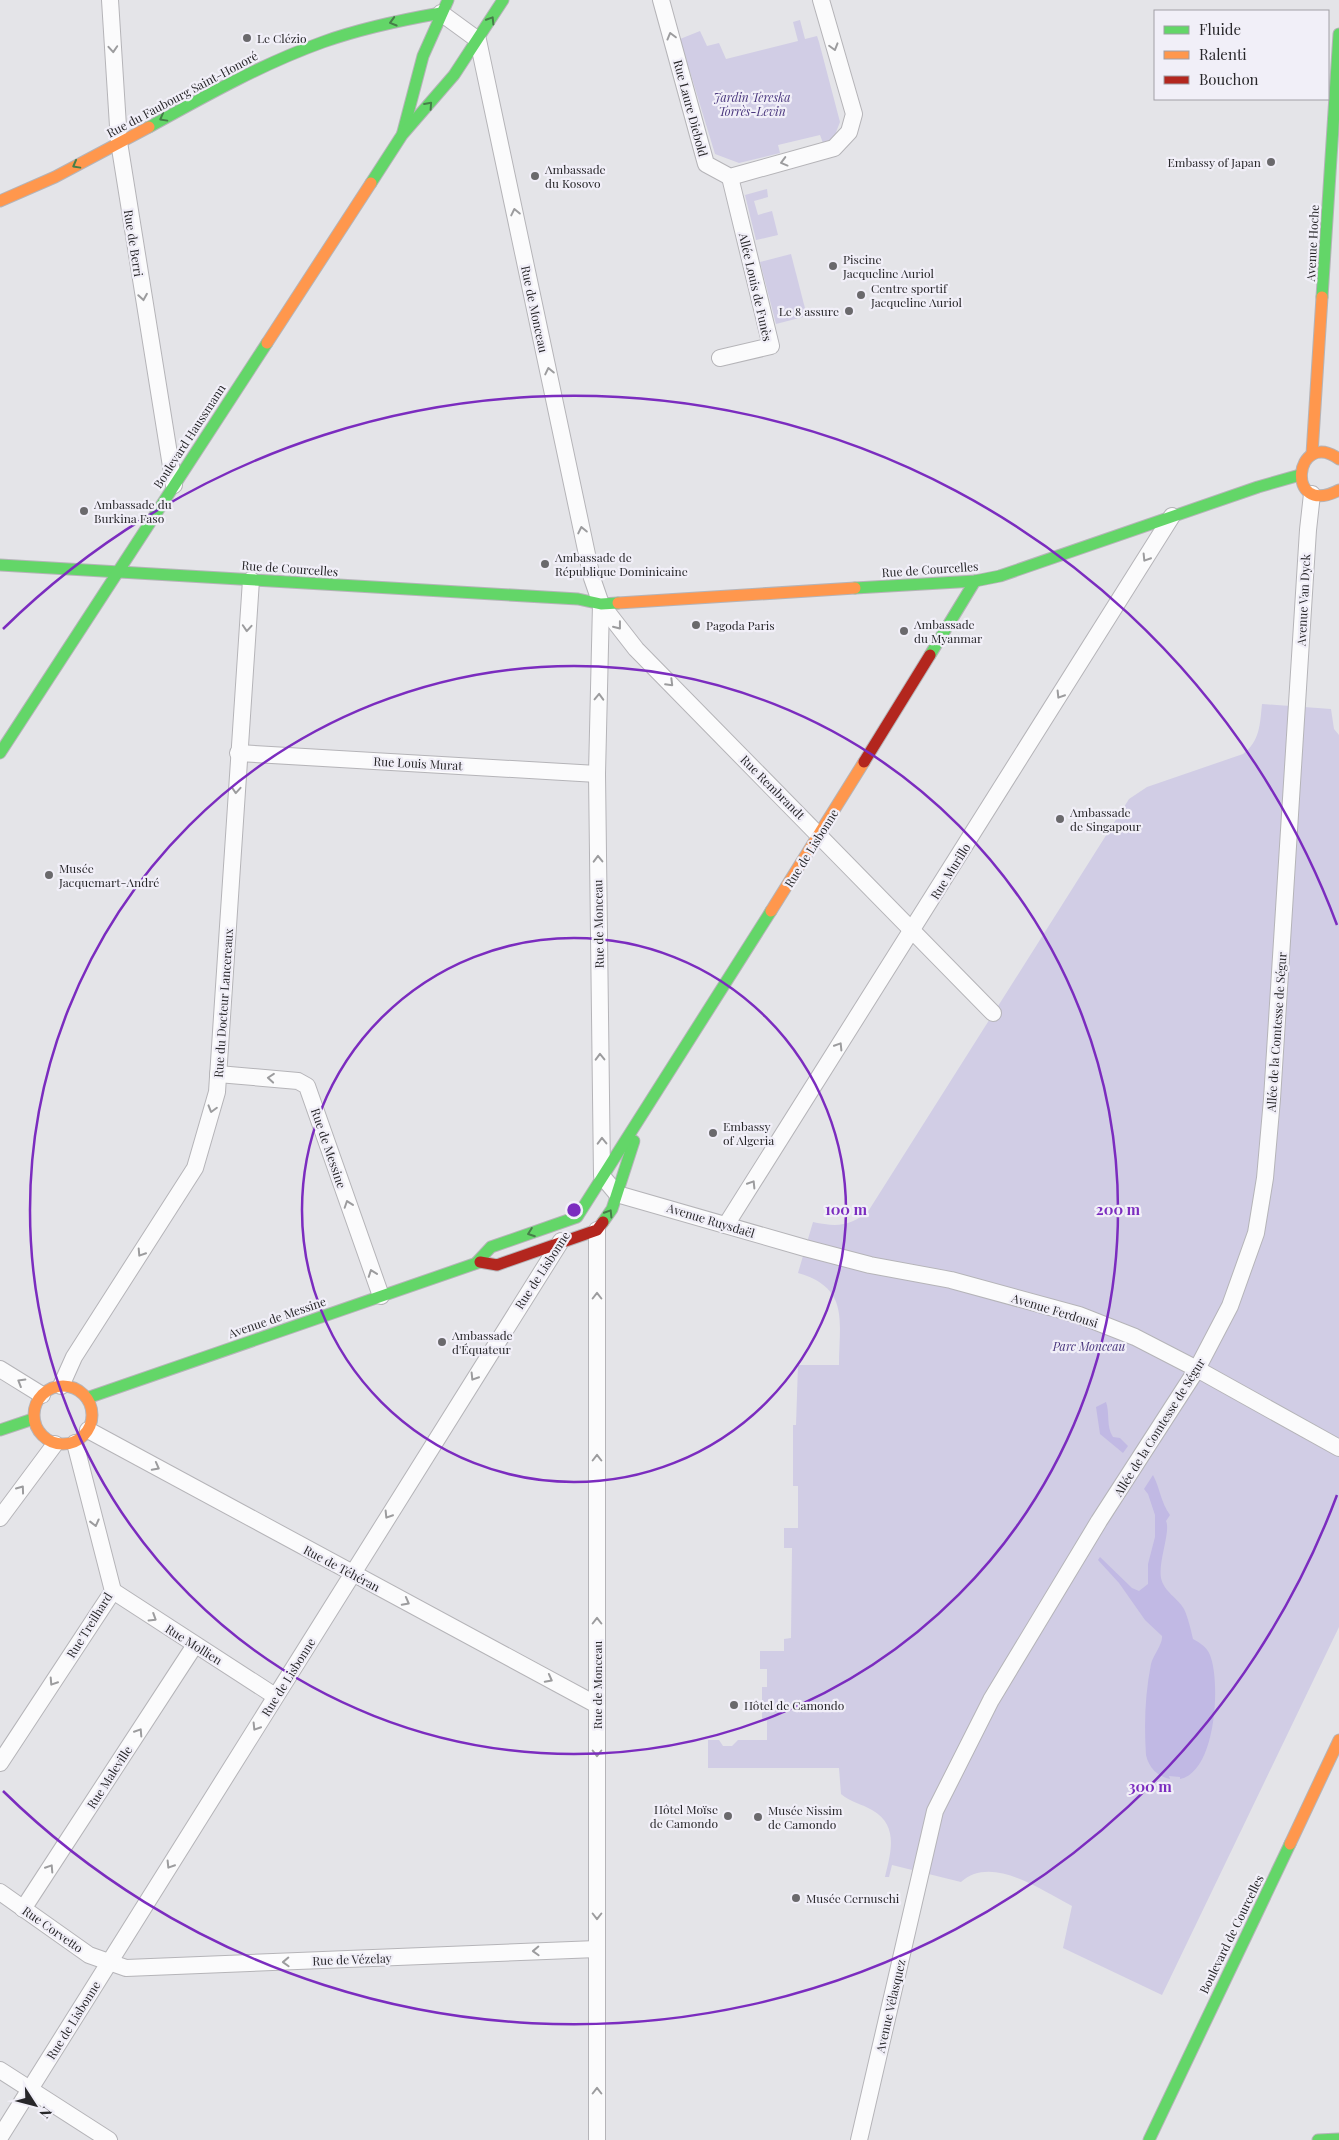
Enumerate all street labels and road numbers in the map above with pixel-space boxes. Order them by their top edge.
street label: Rue du Faubourg Saint-Honoré [104,47,260,141]
street label: Rue Laure Diebold [670,58,712,158]
street label: Avenue Hoche [1302,204,1322,283]
street label: Rue de Berri [121,208,147,278]
street label: Allée Louis de Funès [736,230,776,343]
street label: Rue de Monceau [518,264,552,354]
street label: Boulevard Haussmann [149,381,229,491]
street label: Avenue Van Dyck [1293,553,1313,647]
street label: Rue de Courcelles [241,557,339,579]
street label: Rue de Courcelles [881,558,979,580]
street label: Rue Rembrandt [737,751,809,823]
street label: Rue Louis Murat [373,753,464,773]
street label: Rue de Lisbonne [780,806,842,890]
street label: Rue Murillo [926,840,974,902]
street label: Rue de Monceau [589,880,607,968]
street label: Rue du Docteur Lancereaux [210,927,236,1078]
street label: Allée de la Comtesse de Ségur [1262,951,1290,1113]
street label: Rue de Messine [308,1106,350,1190]
street label: Avenue Ruysdaël [664,1199,757,1241]
street label: Rue de Lisbonne [511,1228,573,1312]
street label: Avenue Ferdousi [1009,1289,1101,1331]
street label: Avenue de Messine [225,1293,328,1342]
street label: Allée de la Comtesse de Ségur [1109,1354,1209,1500]
street label: Rue de Téhéran [301,1541,383,1595]
street label: Rue Treilhard [63,1589,115,1661]
street label: Rue Mollien [163,1620,225,1668]
street label: Rue de Lisbonne [257,1635,319,1719]
street label: Rue de Monceau [589,1641,605,1729]
street label: Rue Maleville [83,1743,135,1811]
street label: Boulevard de Courcelles [1195,1872,1267,1996]
street label: Rue Corvetto [20,1902,87,1956]
street label: Rue de Vézelay [312,1950,392,1968]
street label: Avenue Vélasquez [871,1957,909,2055]
street label: Rue de Lisbonne [42,1978,104,2062]

